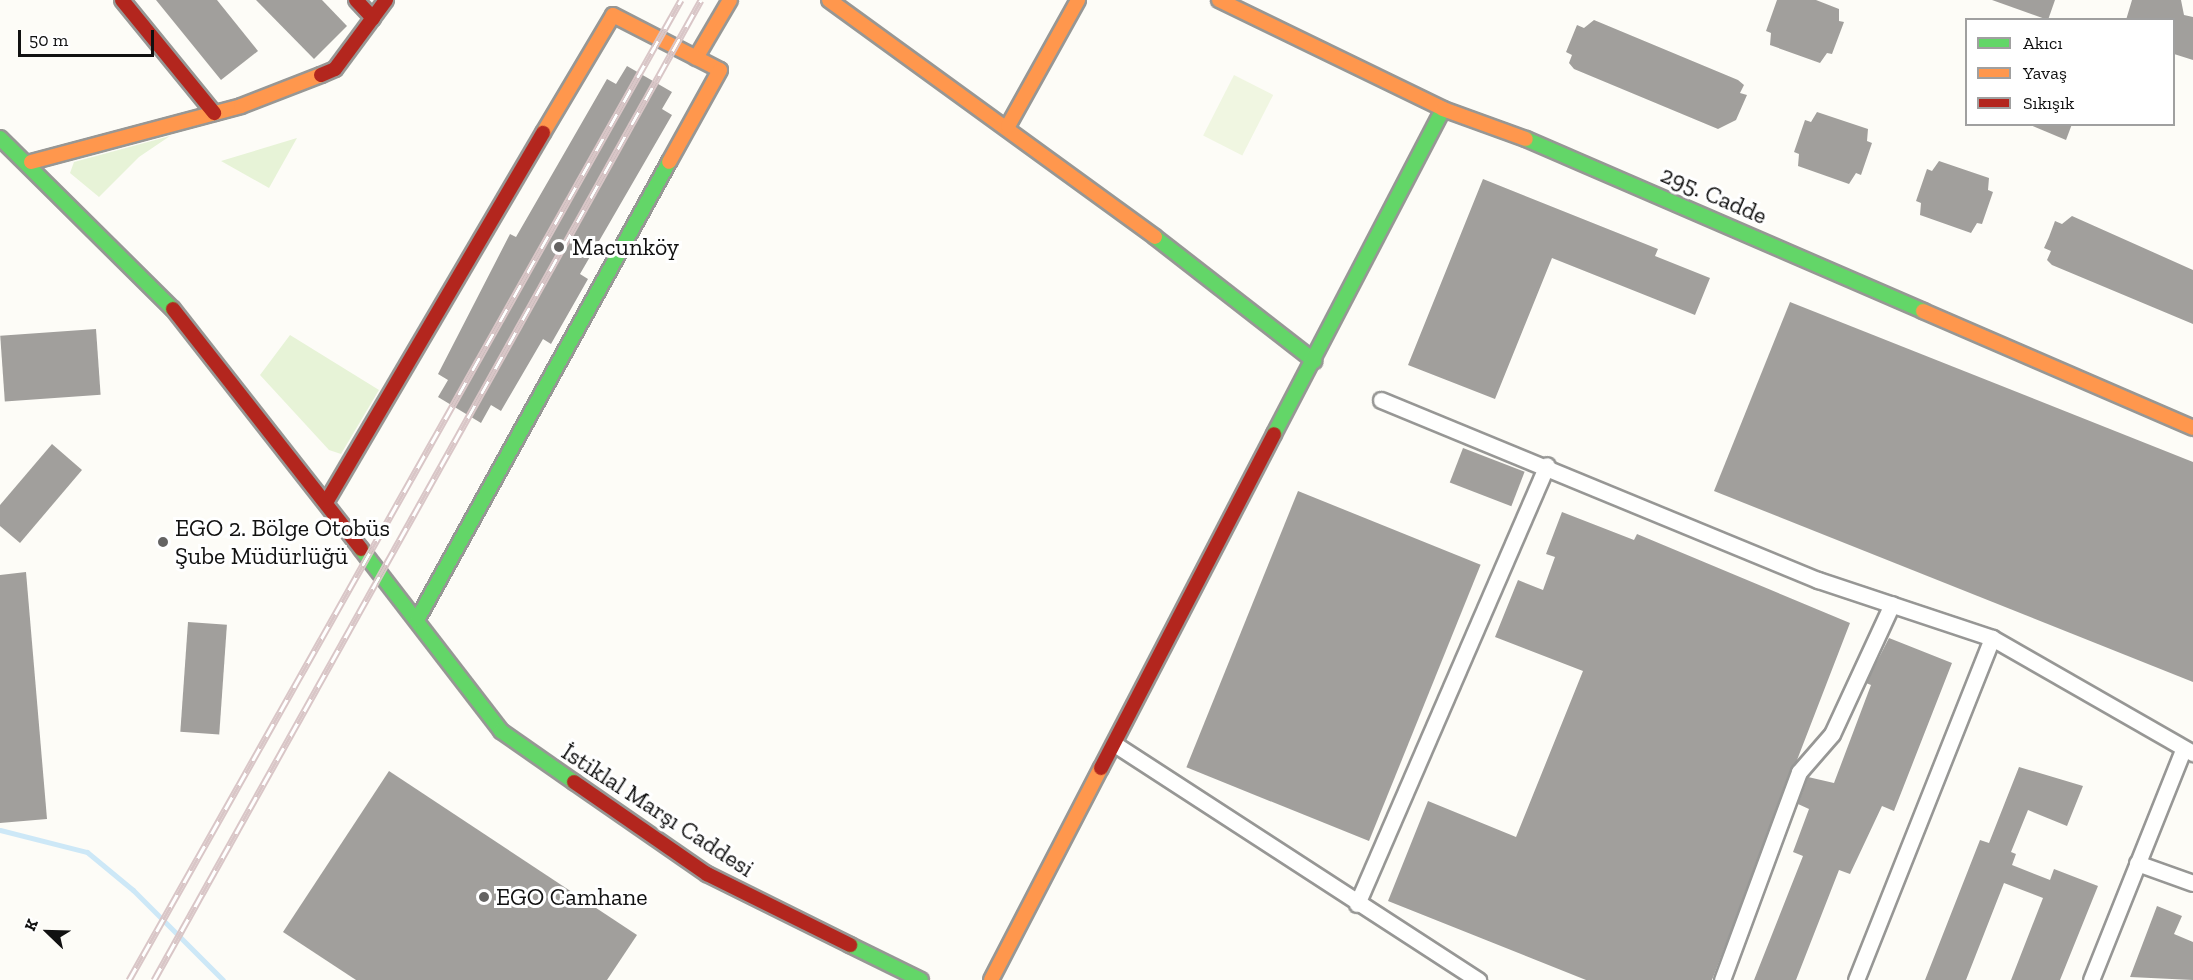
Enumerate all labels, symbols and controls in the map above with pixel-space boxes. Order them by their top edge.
scale bar [21,18,158,56]
legend [1965,18,2175,126]
text: 50 m [29,29,68,51]
text: Akıcı [2023,32,2062,54]
text: Yavaş [2023,62,2067,84]
text: Sıkışık [2023,92,2074,114]
street label: 295. Cadde [1657,160,1771,230]
place label: Macunköy [572,233,679,261]
marker: Macunköy [550,238,568,256]
place label: EGO 2. Bölge Otobüs Şube Müdürlüğü [175,514,390,570]
marker: EGO 2. Bölge Otobüs Şube Müdürlüğü [156,535,170,549]
street label: İstiklal Marşı Caddesi [557,737,759,883]
place label: EGO Camhane [496,883,648,911]
marker: EGO Camhane [477,890,491,904]
north arrow [18,902,78,962]
text: K [20,916,42,933]

